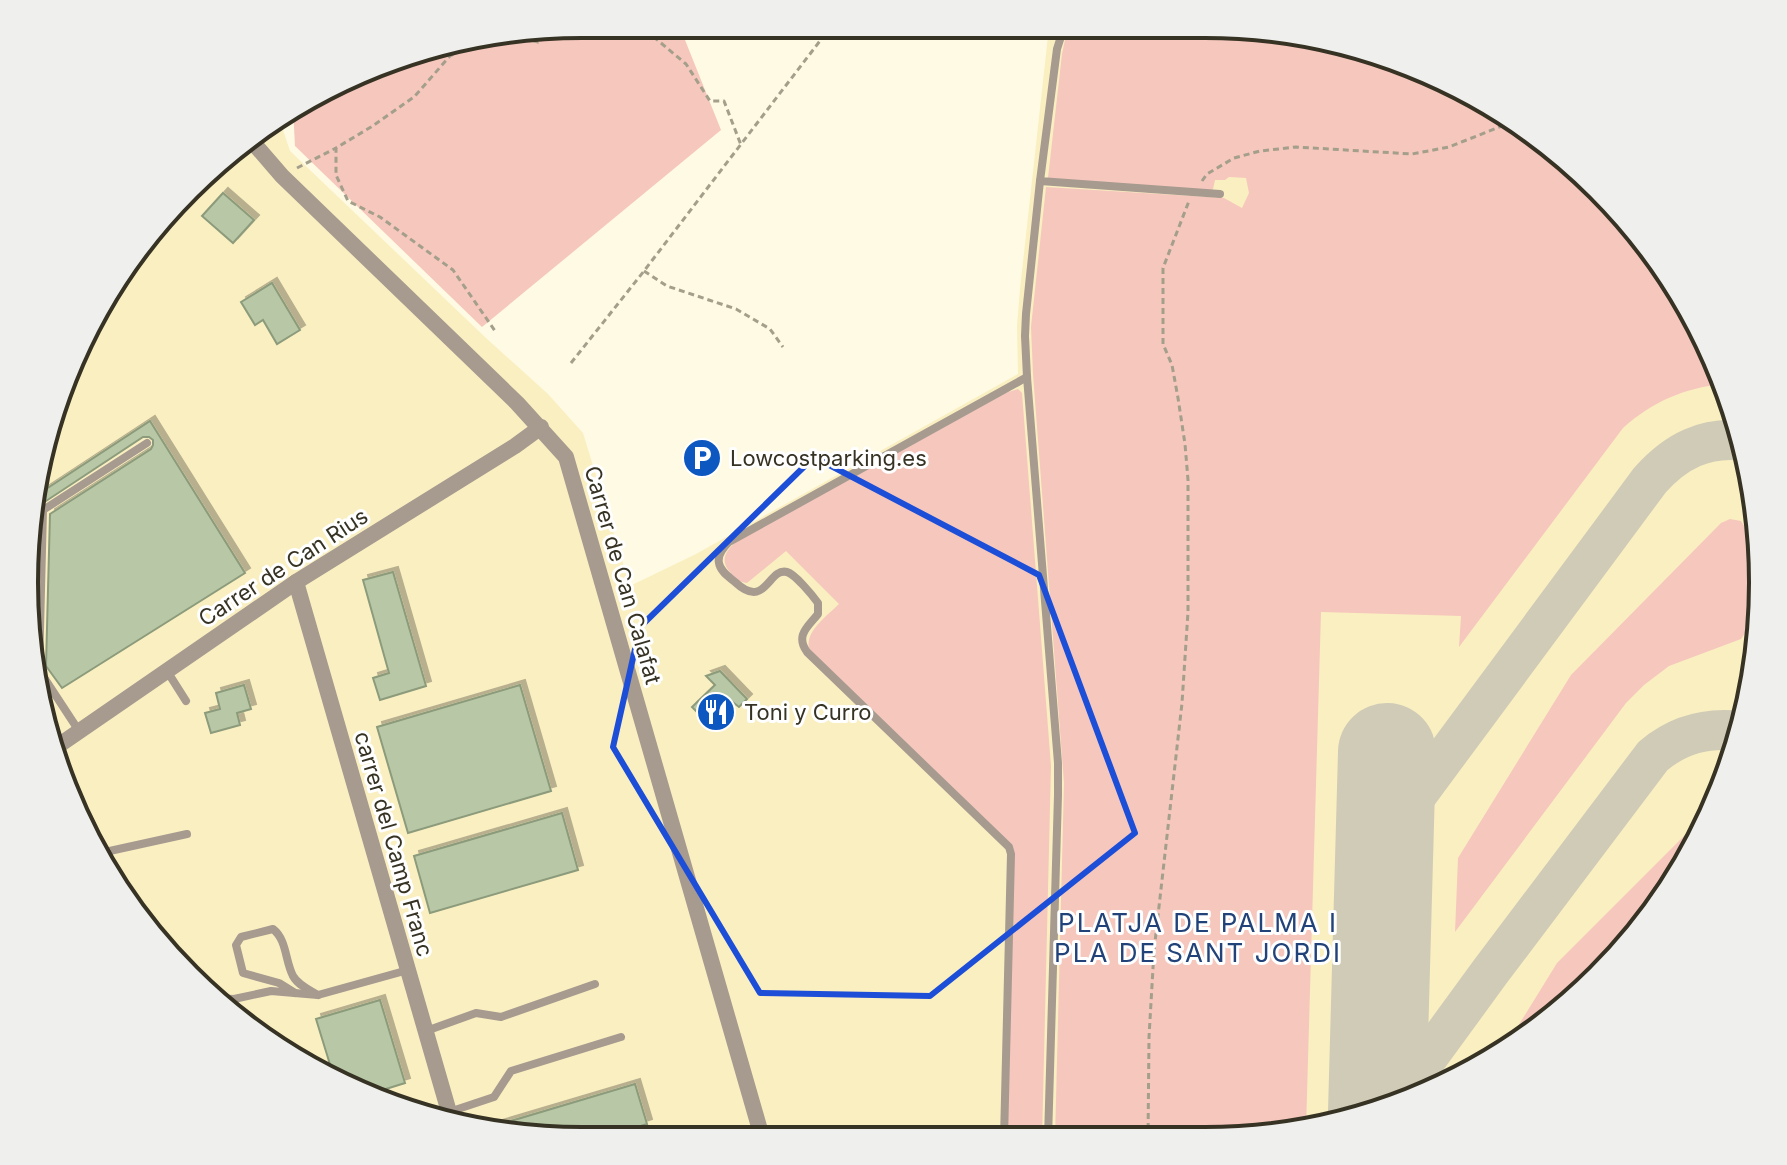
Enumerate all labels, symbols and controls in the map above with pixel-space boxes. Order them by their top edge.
parking icon: Lowcostparking.es [681,437,723,479]
place label: Lowcostparking.es [730,445,927,471]
street label: Carrer de Can Calafat [579,463,667,687]
street label: Carrer de Can Rius [194,503,372,631]
restaurant icon: Toni y Curro [695,691,737,733]
place label: Toni y Curro [744,699,872,725]
street label: carrer del Camp Franc [349,729,439,959]
district label: PLATJA DE PALMA I PLA DE SANT JORDI [1054,907,1342,968]

